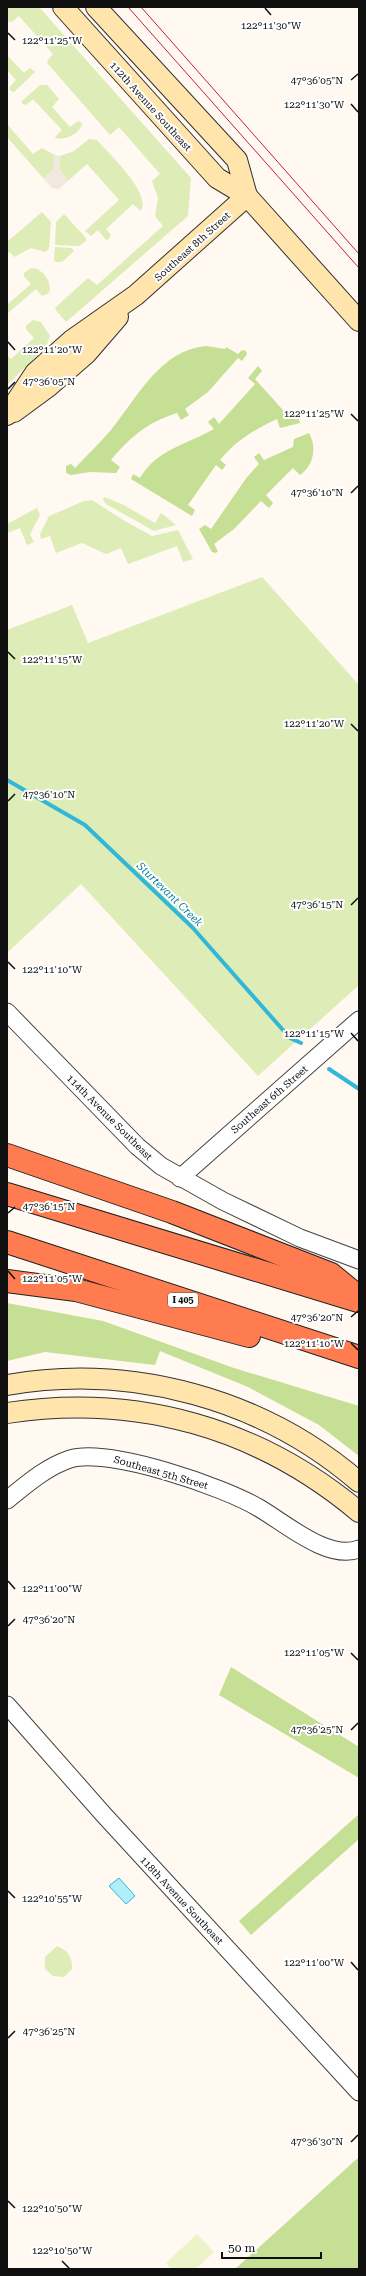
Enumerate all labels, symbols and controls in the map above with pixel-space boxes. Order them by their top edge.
text: 122°11'30"W [241,20,302,31]
text: 122°11'25"W [22,35,83,46]
street label: 112th Avenue Southeast [108,59,194,153]
text: 47°36'05"N [291,75,343,86]
text: 122°11'30"W [284,99,345,110]
street label: Southeast 8th Street [152,209,233,283]
text: 122°11'20"W [22,344,83,355]
text: 47°36'05"N [23,376,75,387]
text: 122°11'25"W [284,408,345,419]
text: 47°36'10"N [291,487,343,498]
text: 122°11'15"W [22,654,83,665]
text: 122°11'20"W [284,718,345,729]
text: 47°36'10"N [23,789,75,800]
water label: Sturtevant Creek [133,859,205,929]
text: 47°36'15"N [291,899,343,910]
text: 122°11'10"W [22,964,83,975]
text: 122°11'15"W [284,1028,345,1039]
street label: Southeast 6th Street [229,1063,310,1136]
street label: 114th Avenue Southeast [65,1072,155,1163]
text: 47°36'15"N [23,1201,75,1212]
text: 122°11'05"W [22,1273,83,1284]
road number: I 405 [168,1293,198,1307]
text: 47°36'20"N [291,1312,343,1323]
text: 122°11'10"W [284,1338,345,1349]
street label: Southeast 5th Street [112,1454,210,1491]
text: 122°11'00"W [22,1583,83,1594]
text: 47°36'20"N [23,1614,75,1625]
text: 122°11'05"W [284,1647,345,1658]
text: 47°36'25"N [291,1724,343,1735]
street label: 118th Avenue Southeast [138,1854,225,1947]
text: 122°10'55"W [22,1893,83,1904]
text: 122°11'00"W [284,1957,345,1968]
text: 47°36'25"N [23,2026,75,2037]
text: 47°36'30"N [291,2136,343,2147]
text: 122°10'50"W [22,2203,83,2214]
scale bar [222,2234,321,2260]
text: 50 m [228,2241,255,2255]
text: 122°10'50"W [32,2245,93,2256]

